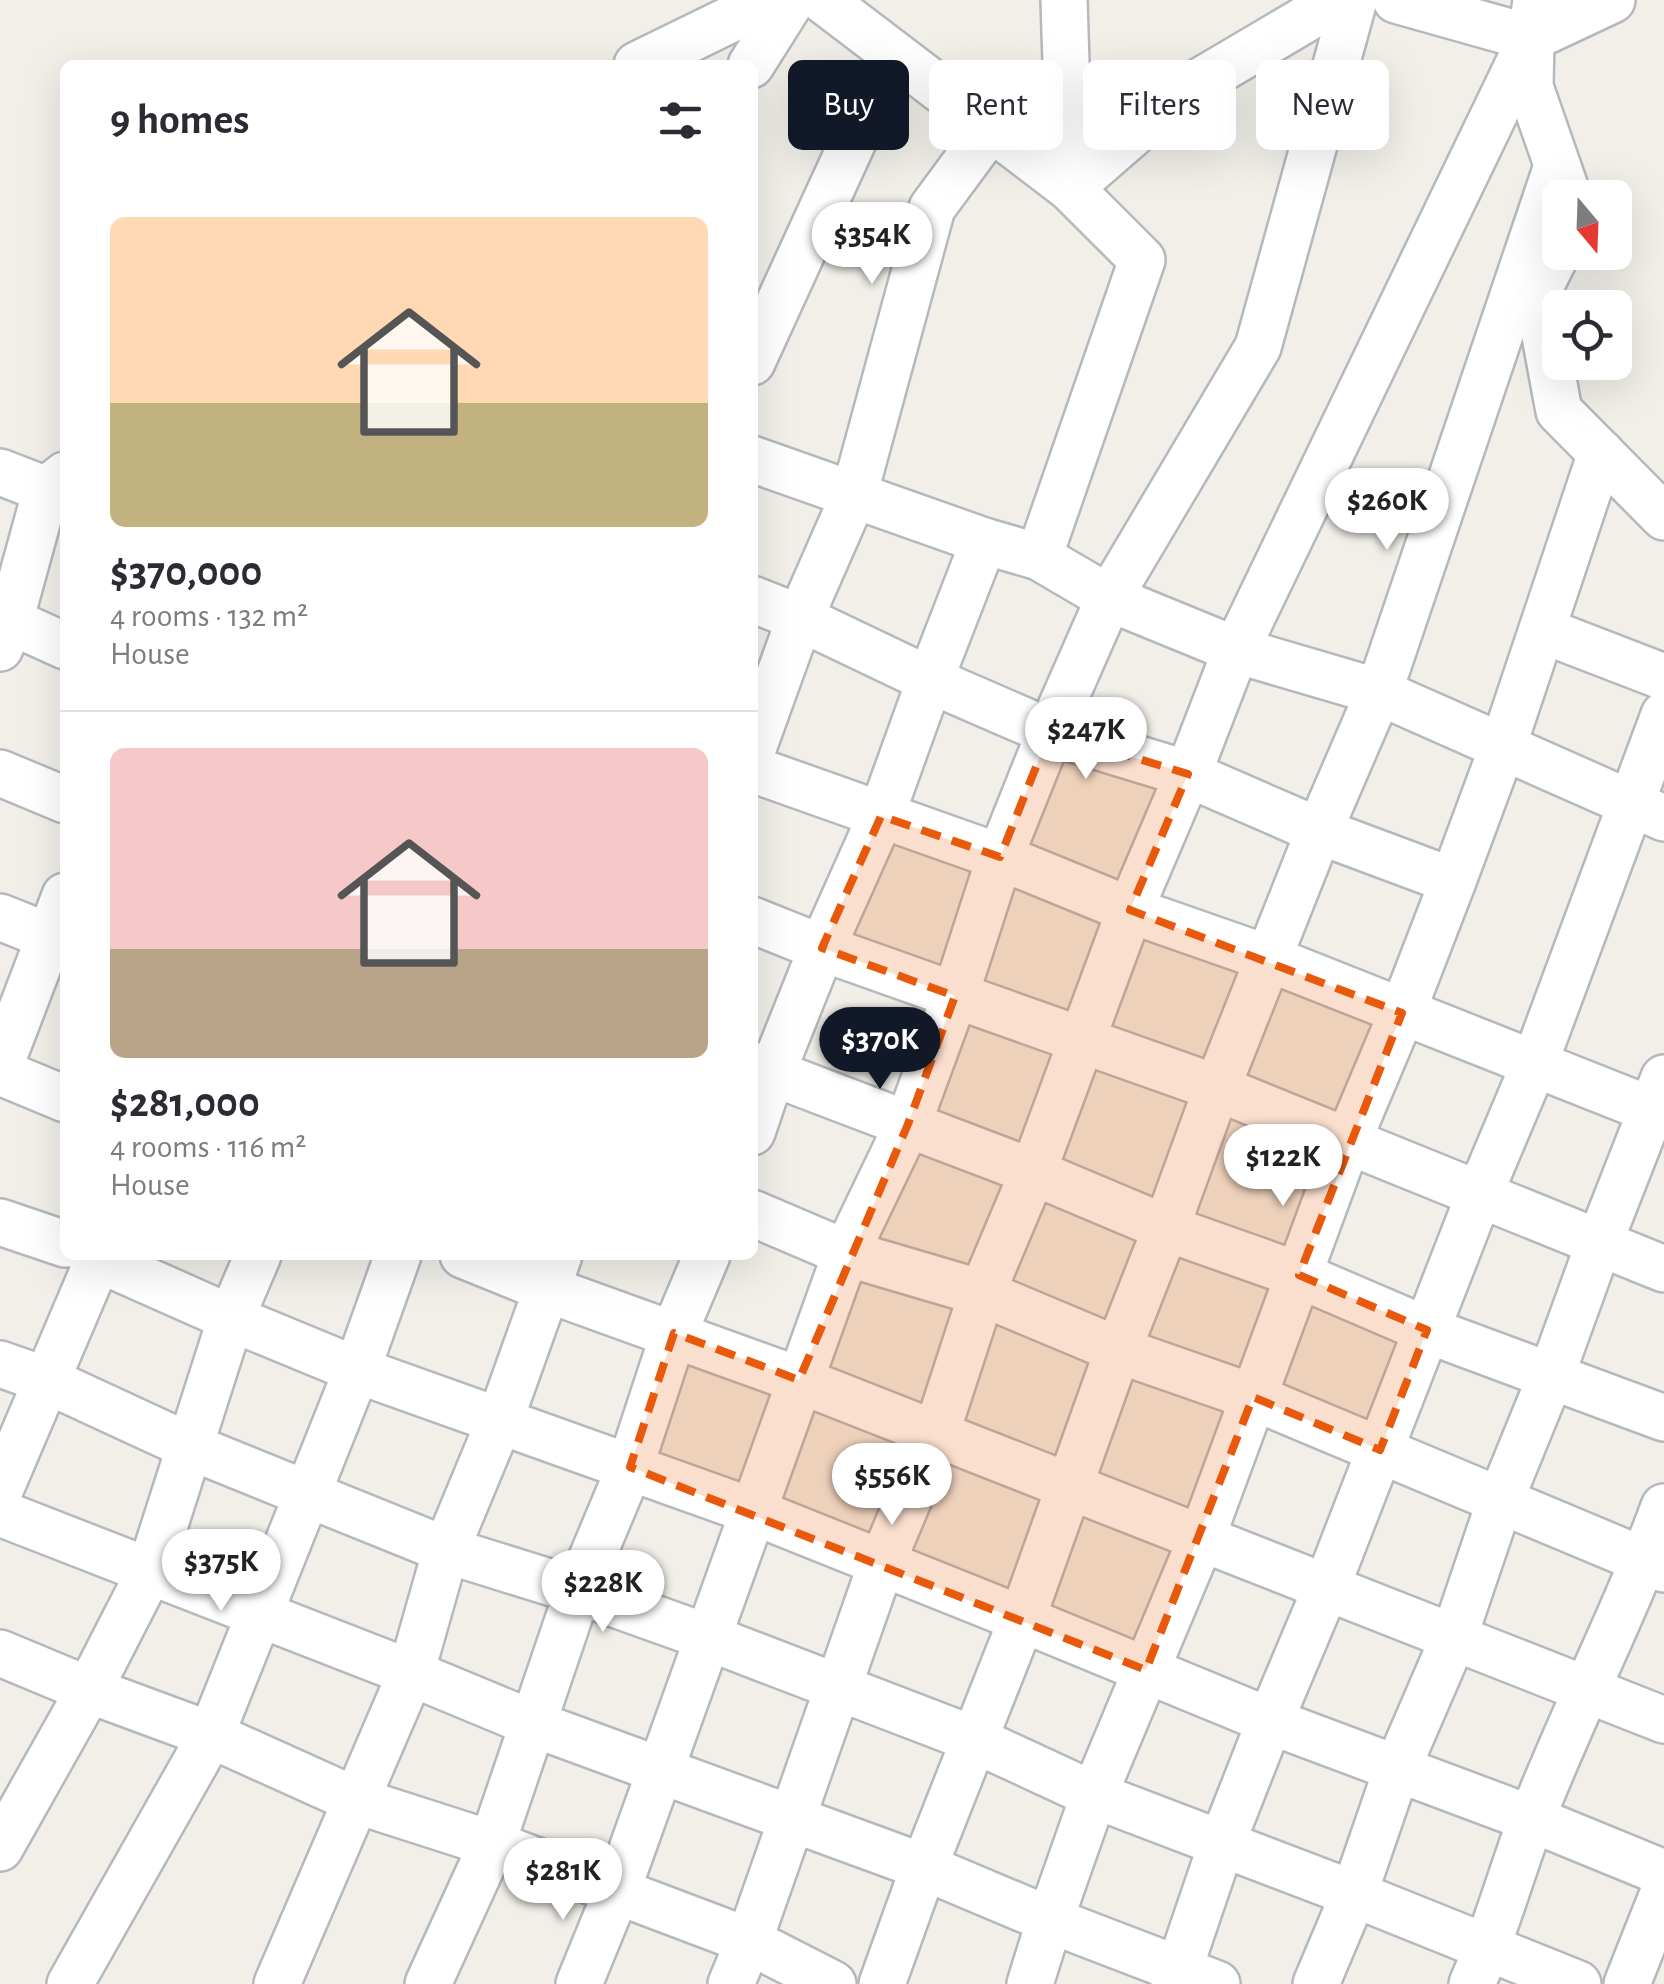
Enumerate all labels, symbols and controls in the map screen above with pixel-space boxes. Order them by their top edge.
chip: Buy [788,60,909,150]
chip: Rent [929,60,1063,150]
chip: Filters [1083,60,1236,150]
chip: New [1256,60,1389,150]
icon: filters [653,93,708,148]
text: 9 homes [110,99,249,141]
north arrow [1542,180,1632,270]
map controls [1542,180,1632,380]
pin: $354K [802,202,942,287]
text: $354K [834,218,910,250]
icon: home [319,282,499,462]
button: locate [1542,290,1632,380]
pin: $260K [1317,468,1457,553]
text: $260K [1347,484,1427,516]
text: $370,000 [110,551,262,593]
text: 4 rooms · 132 m² [110,600,308,632]
text: House [110,638,190,670]
pin: $247K [1016,697,1156,782]
text: $247K [1047,713,1125,745]
icon: home [319,813,499,993]
pin: $370K [810,1007,950,1092]
text: $370K [841,1023,919,1055]
text: $281,000 [110,1082,260,1124]
pin: $122K [1213,1124,1353,1209]
text: 4 rooms · 116 m² [110,1131,307,1163]
text: $122K [1246,1140,1320,1172]
text: House [110,1169,190,1201]
pin: $556K [822,1443,962,1528]
text: $556K [854,1459,930,1491]
pin: $375K [151,1529,291,1614]
text: $375K [184,1545,258,1577]
pin: $228K [533,1550,673,1635]
text: $228K [563,1566,643,1598]
pin: $281K [493,1838,633,1923]
text: $281K [525,1854,601,1886]

